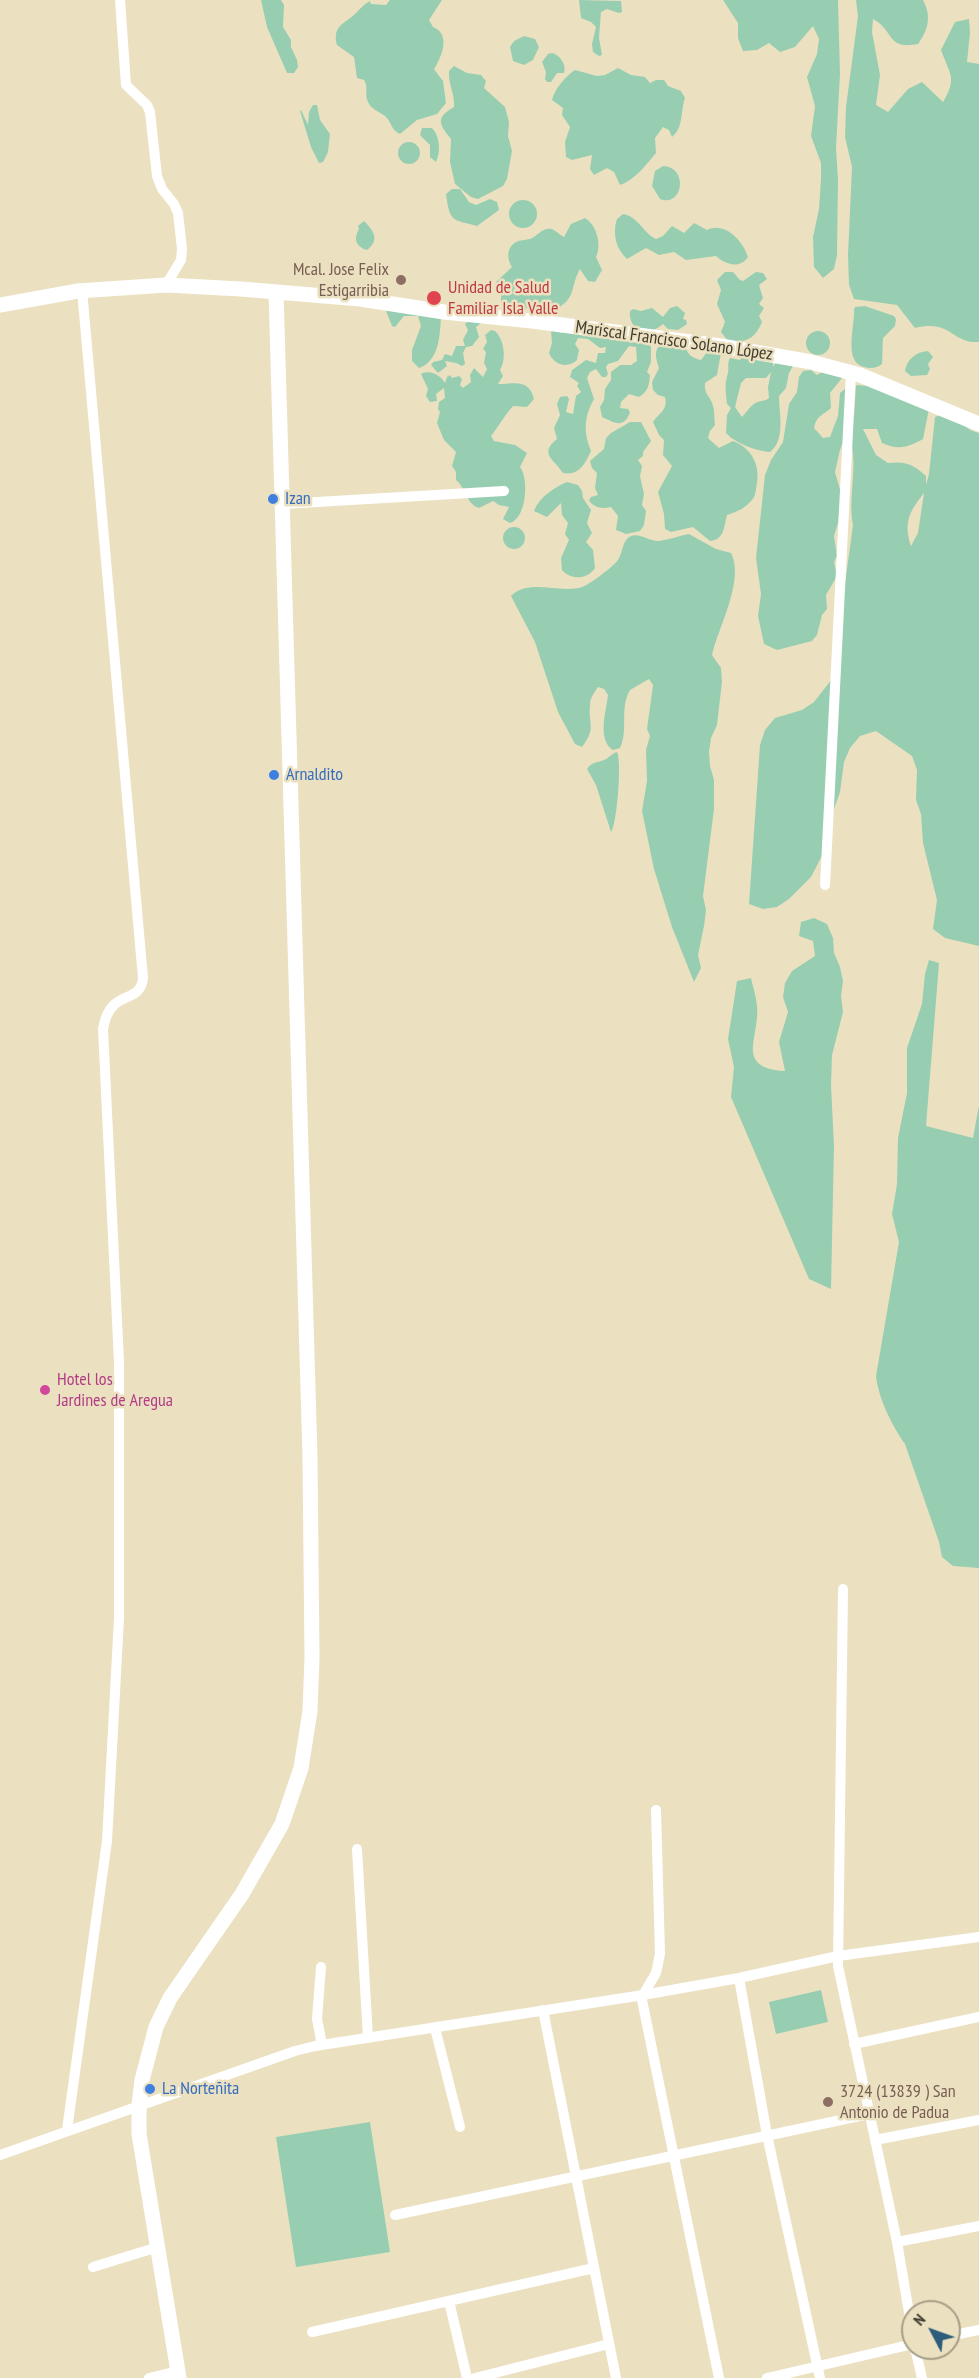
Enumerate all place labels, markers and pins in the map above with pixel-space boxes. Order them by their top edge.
place label: Mcal. Jose Felix Estigarribia [293,259,389,302]
marker: Mcal. Jose Felix Estigarribia [394,273,408,287]
place label: Unidad de Salud Familiar Isla Valle [448,277,558,320]
marker: Unidad de Salud Familiar Isla Valle [425,289,443,307]
place label: Izan [285,488,311,510]
marker: Izan [266,492,280,506]
place label: Arnaldito [286,764,343,786]
marker: Arnaldito [267,768,281,782]
place label: Hotel los Jardines de Aregua [57,1369,173,1412]
marker: Hotel los Jardines de Aregua [38,1383,52,1397]
place label: La Norteñita [162,2078,239,2100]
place label: 3724 (13839 ) San Antonio de Padua [840,2081,956,2124]
marker: La Norteñita [143,2082,157,2096]
marker: 3724 (13839 ) San Antonio de Padua [821,2095,835,2109]

